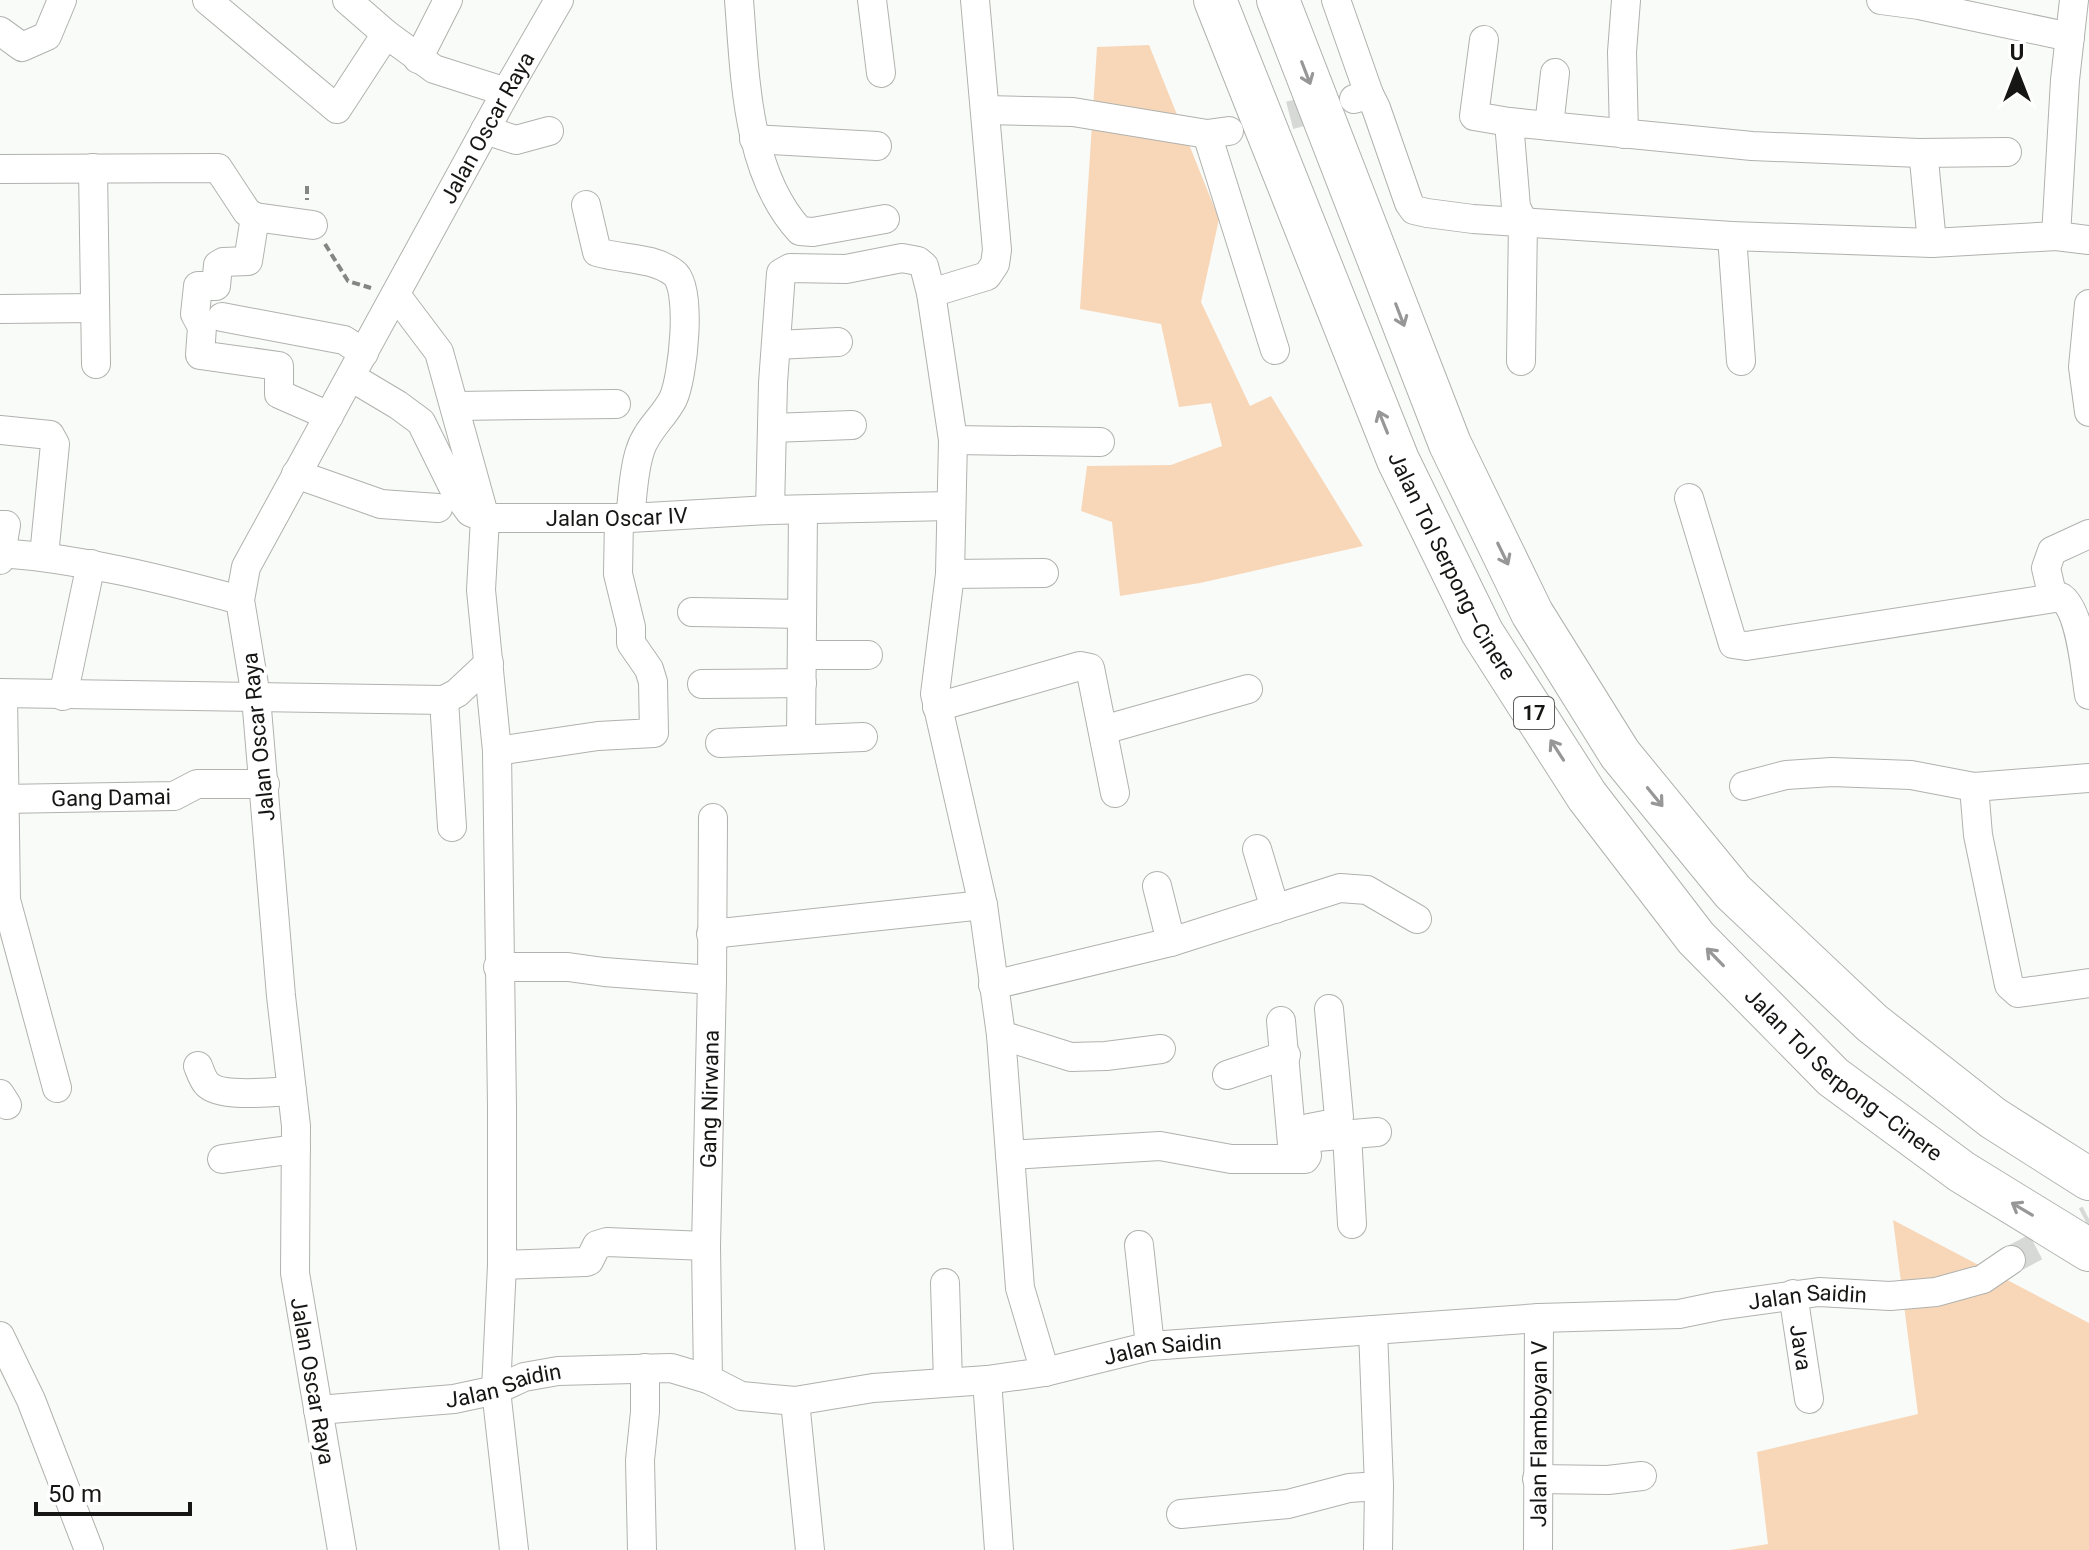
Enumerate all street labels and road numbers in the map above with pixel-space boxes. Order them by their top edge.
street label: Jalan Oscar Raya [435,47,540,208]
street label: Jalan Tol Serpong–Cinere [1383,449,1521,684]
street label: Jalan Oscar IV [546,503,688,531]
street label: Jalan Oscar Raya [237,651,280,823]
road number: 17 [1514,697,1554,729]
street label: Gang Damai [51,784,171,811]
street label: Jalan Tol Serpong–Cinere [1740,983,1947,1166]
street label: Gang Nirwana [696,1030,724,1168]
street label: Jalan Saidin [1747,1280,1868,1315]
street label: Jalan Oscar Raya [285,1295,340,1467]
street label: Java [1785,1323,1816,1372]
street label: Jalan Saidin [1101,1329,1223,1370]
street label: Jalan Flamboyan V [1526,1341,1552,1527]
street label: Jalan Saidin [445,1359,563,1413]

